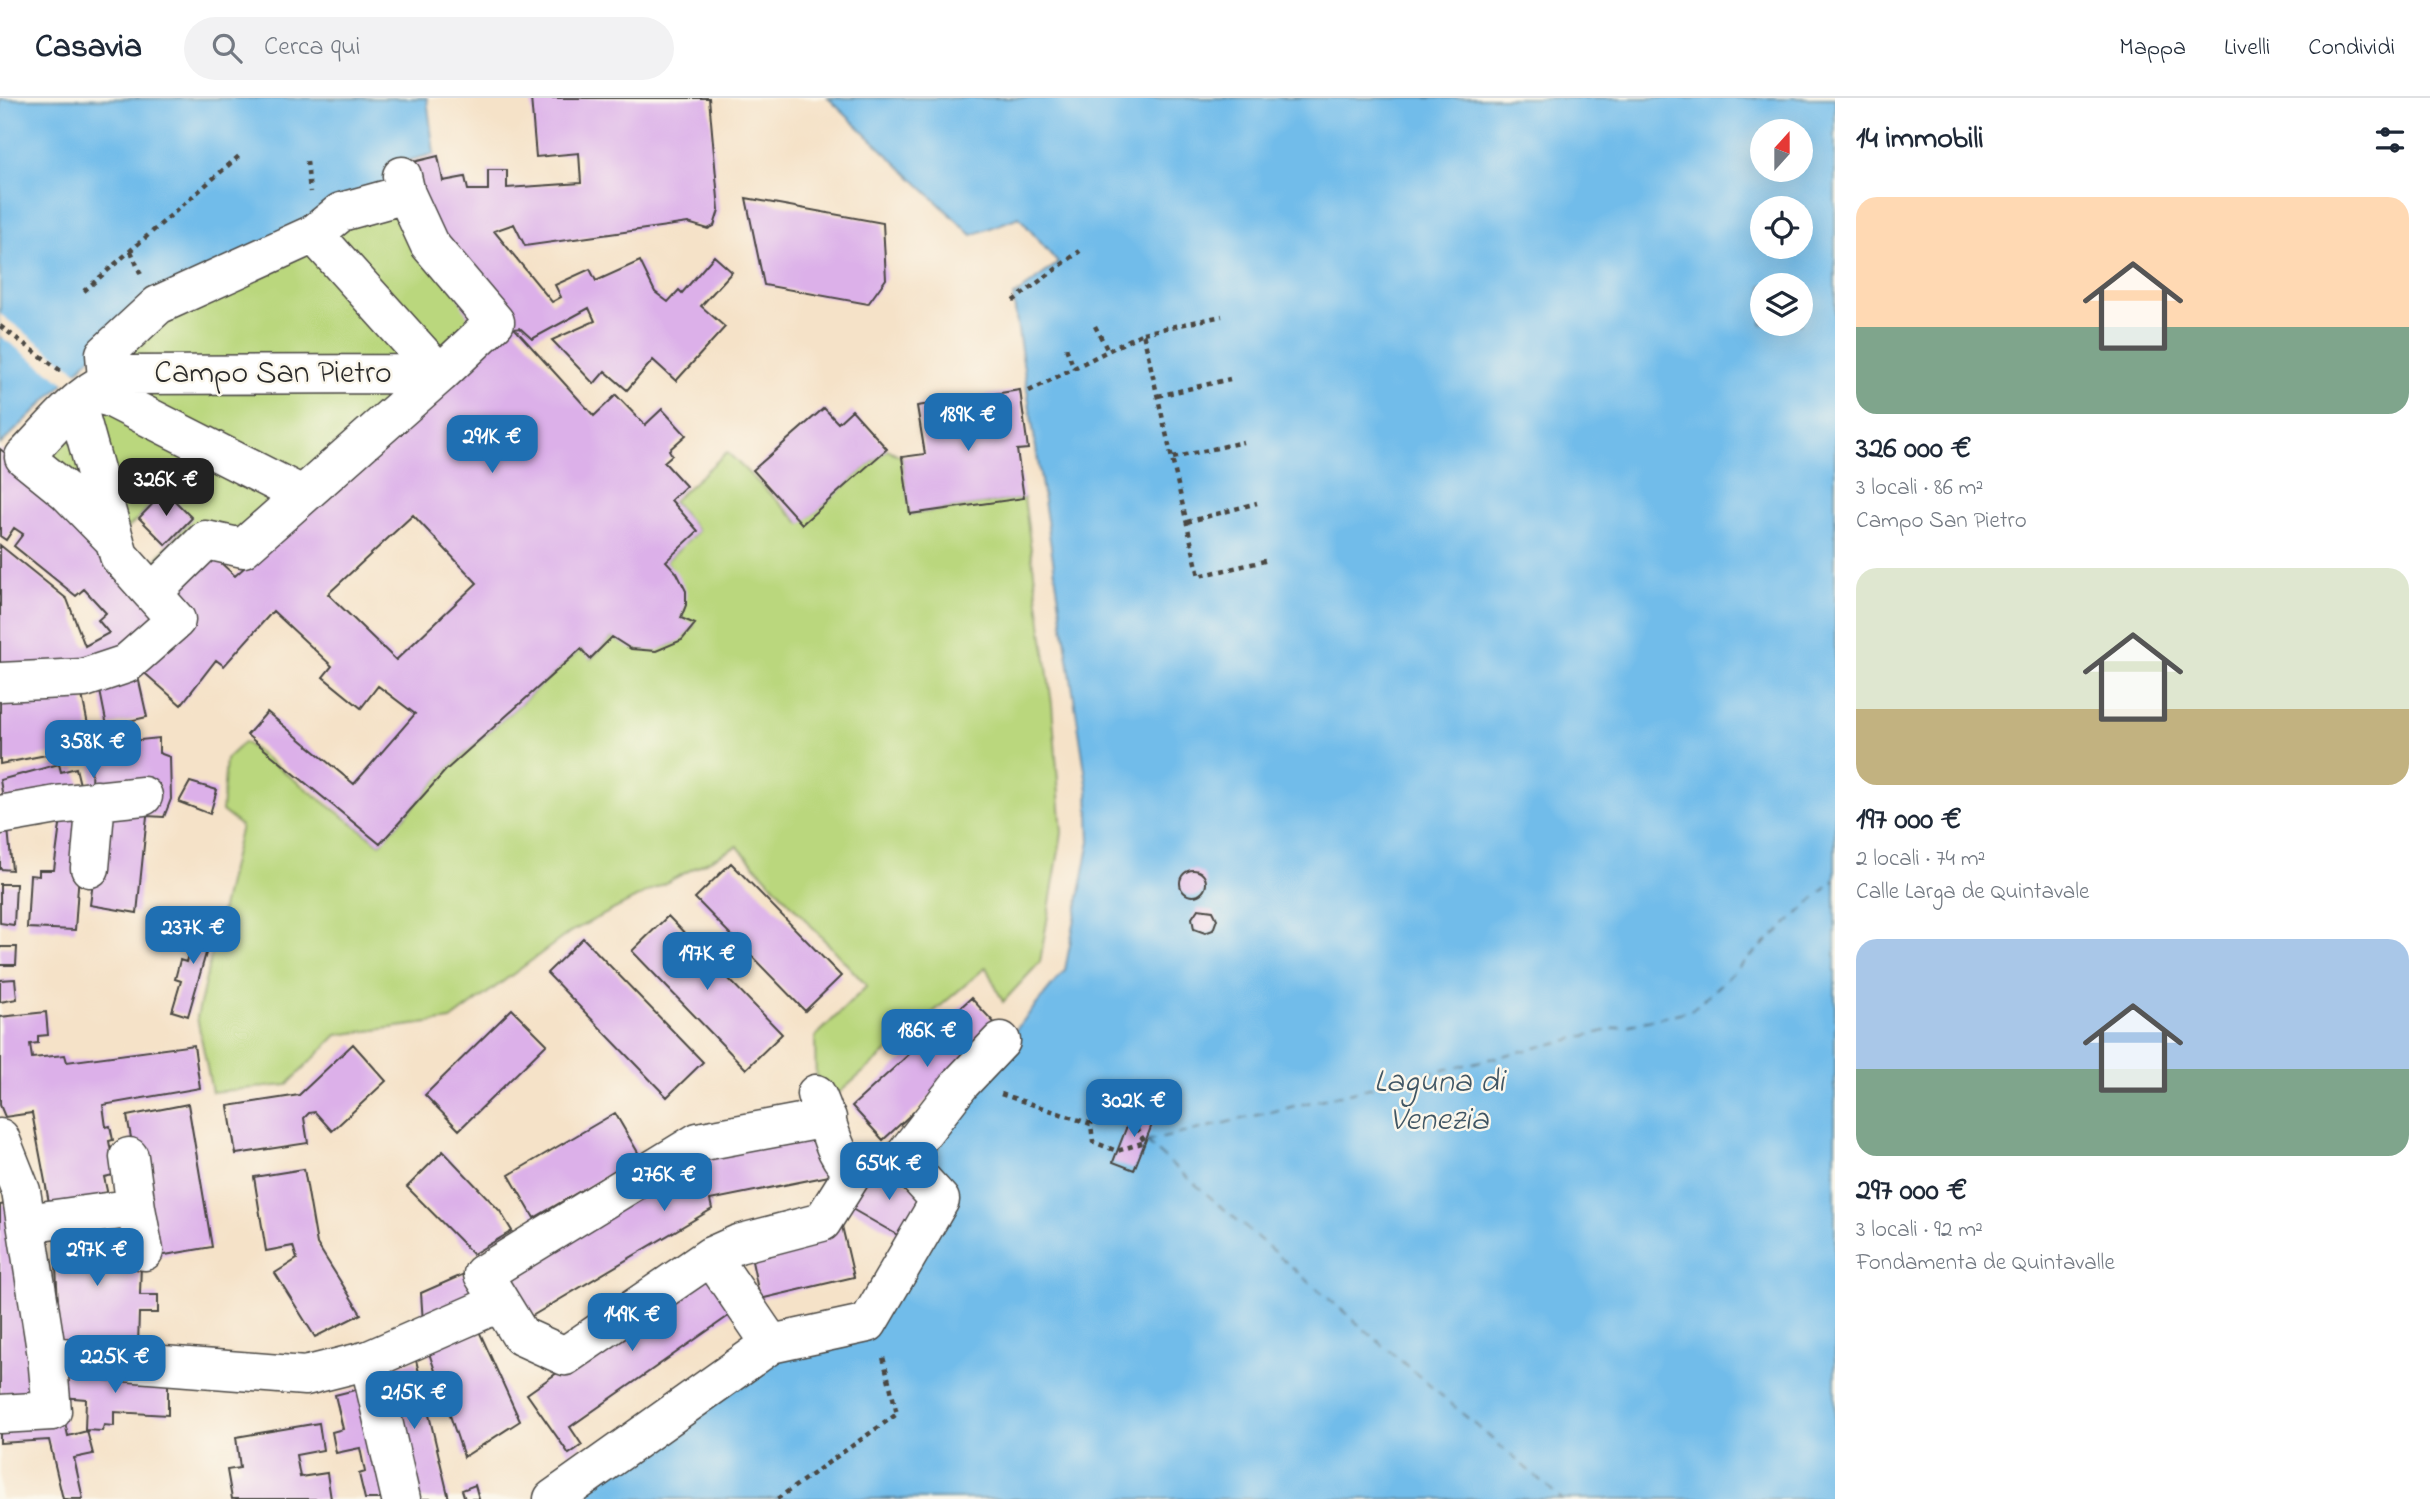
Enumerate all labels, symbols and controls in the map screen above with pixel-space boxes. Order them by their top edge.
search box [184,17,674,80]
text: Casavia [35,24,142,72]
icon: search [208,29,246,67]
text: Cerca qui [264,29,360,67]
text: Mappa [2119,31,2186,66]
text: Livelli [2224,31,2270,66]
text: Condividi [2308,31,2395,66]
text: 14 immobili [1856,118,1984,162]
north arrow [1750,119,1813,182]
map controls [1750,119,1813,336]
icon: filters [2371,121,2409,159]
button: locate [1750,196,1813,259]
icon: home [2070,243,2196,369]
button: layers [1750,273,1813,336]
street label: Campo San Pietro [154,351,392,398]
pin: 189K € [911,394,1025,453]
text: 189K € [940,399,996,432]
pin: 291K € [435,416,549,475]
text: 291K € [463,421,521,454]
text: 326 000 € [1856,428,1971,472]
pin: 326K € [109,458,223,518]
text: 326K € [134,464,198,497]
text: 3 locali · 86 m² [1856,472,1983,505]
text: Campo San Pietro [1856,505,2027,538]
icon: home [2070,614,2196,740]
pin: 358K € [36,720,150,780]
text: 358K € [61,726,125,759]
text: 197 000 € [1856,799,1962,843]
text: 2 locali · 74 m² [1856,843,1985,876]
text: Calle Larga de Quintavale [1856,876,2089,909]
pin: 237K € [136,906,250,966]
text: 237K € [161,912,225,945]
pin: 197K € [650,932,764,992]
text: 197K € [679,938,735,971]
icon: home [2070,985,2196,1111]
pin: 186K € [870,1010,984,1069]
text: 186K € [898,1015,957,1048]
water label: Laguna di Venezia [1374,1059,1507,1145]
pin: 302K € [1077,1080,1191,1139]
text: 302K € [1102,1085,1166,1118]
pin: 654K € [832,1142,946,1202]
text: 654K € [856,1148,922,1181]
pin: 276K € [607,1154,721,1213]
text: 276K € [632,1159,696,1192]
text: 297 000 € [1856,1170,1967,1214]
text: 3 locali · 92 m² [1856,1214,1983,1247]
pin: 297K € [40,1228,154,1288]
text: 297K € [67,1234,127,1267]
text: Fondamenta de Quintavalle [1856,1247,2115,1280]
pin: 149K € [575,1294,689,1353]
text: 149K € [604,1299,660,1332]
pin: 225K € [58,1336,172,1395]
text: 225K € [81,1341,149,1374]
pin: 215K € [357,1372,471,1431]
text: 215K € [382,1377,446,1410]

